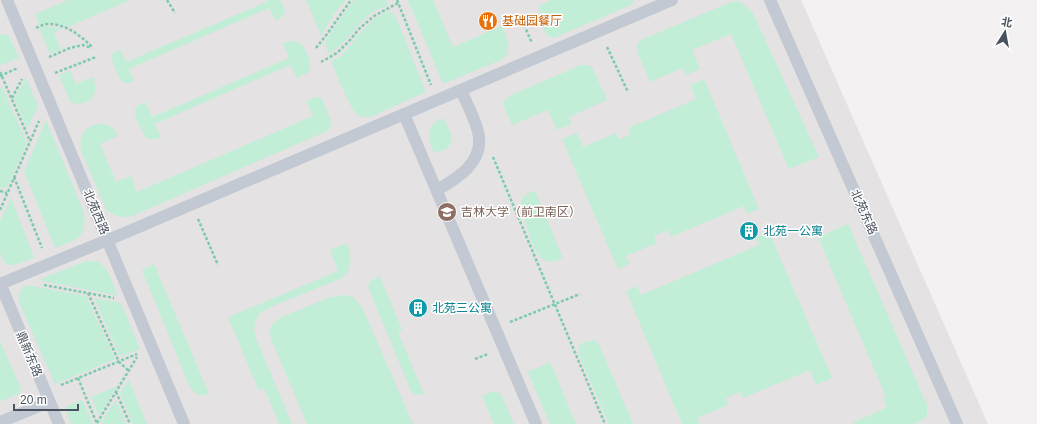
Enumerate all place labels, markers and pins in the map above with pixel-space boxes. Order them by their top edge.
restaurant icon: 基础园餐厅 [477,10,499,32]
place label: 基础园餐厅 [502,14,562,28]
school or university icon: 吉林大学（前卫南区） [436,201,458,223]
place label: 吉林大学（前卫南区） [461,205,581,219]
building icon: 北苑一公寓 [738,220,760,242]
place label: 北苑一公寓 [763,224,823,238]
building icon: 北苑三公寓 [407,297,429,319]
place label: 北苑三公寓 [432,301,492,315]

